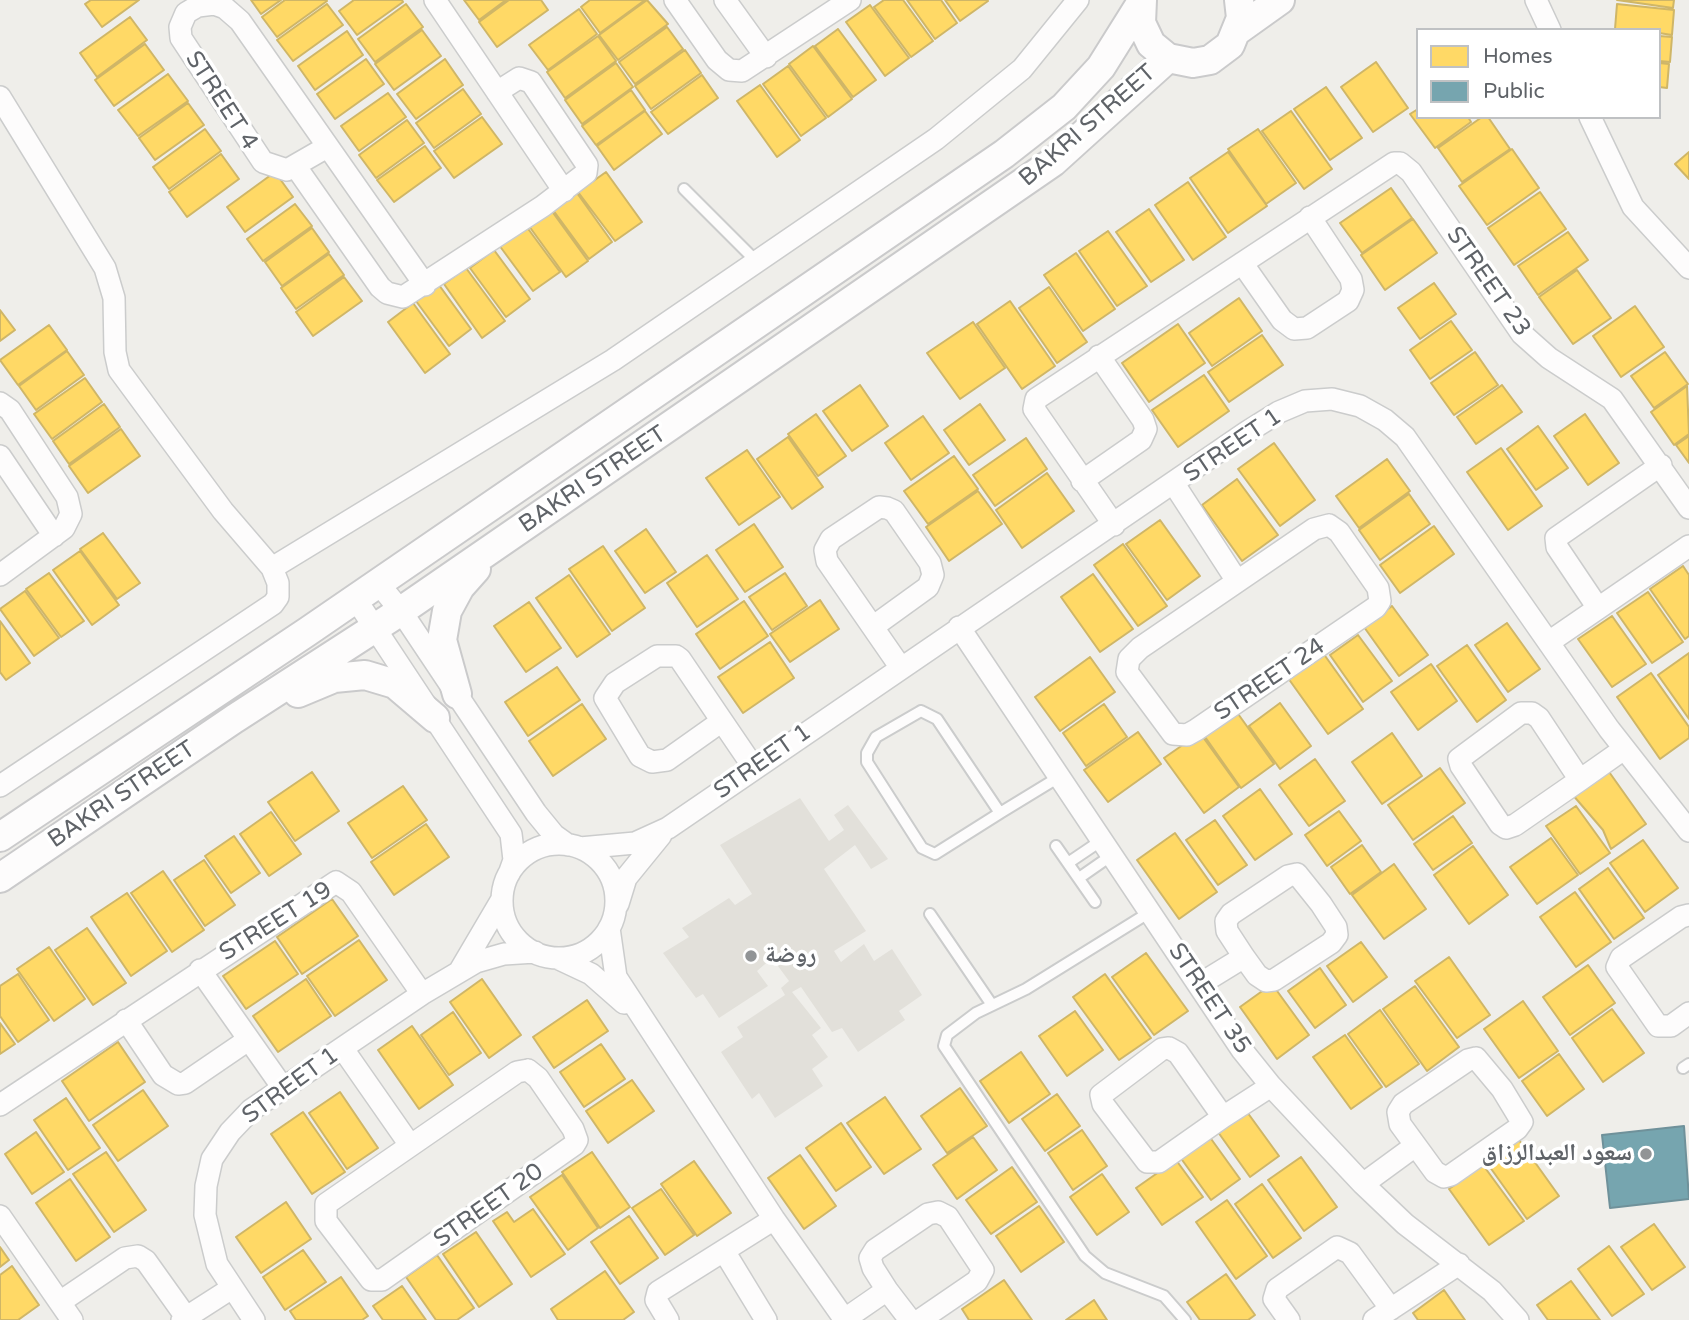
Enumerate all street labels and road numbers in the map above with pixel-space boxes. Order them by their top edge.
street label: STREET 4 [178,46,264,156]
street label: BAKRI STREET [1014,59,1162,193]
street label: STREET 23 [1440,222,1536,342]
street label: STREET 1 [1178,403,1288,489]
street label: BAKRI STREET [514,420,672,540]
street label: STREET 24 [1209,632,1331,728]
street label: STREET 1 [709,718,817,806]
street label: BAKRI STREET [43,735,201,855]
street label: STREET 19 [214,876,338,968]
street label: STREET 35 [1161,938,1257,1060]
street label: STREET 1 [237,1041,345,1131]
street label: STREET 20 [429,1158,549,1254]

